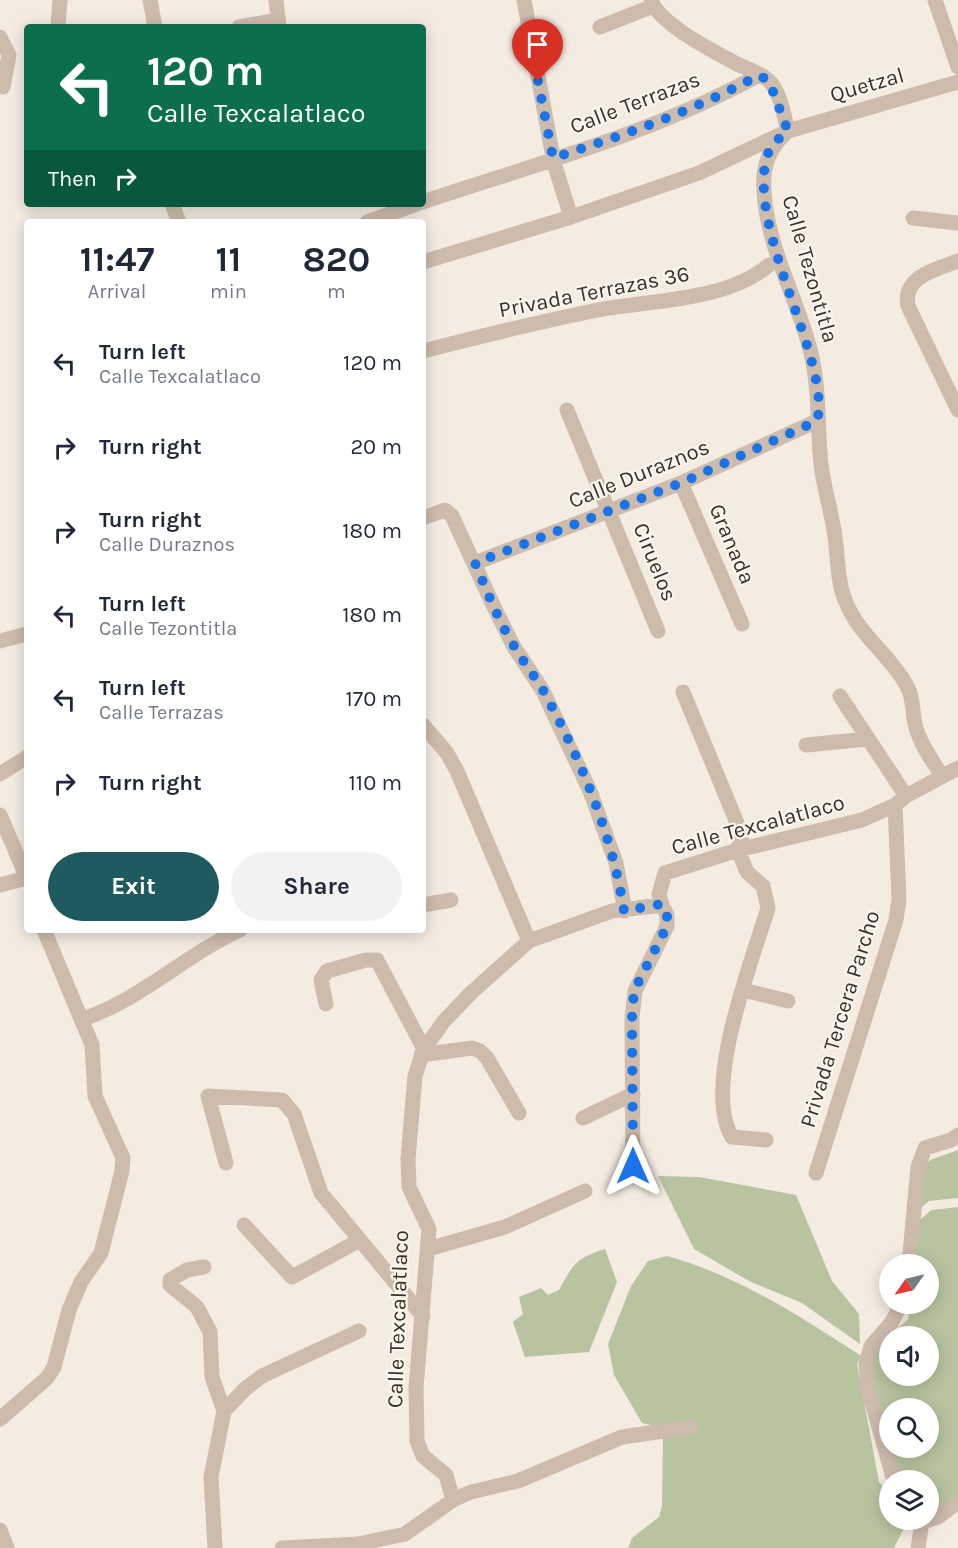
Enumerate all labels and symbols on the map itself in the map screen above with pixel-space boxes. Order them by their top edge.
pin [512,19,563,81]
street label: Quetzal [827,62,907,108]
street label: Calle Terrazas [566,66,704,140]
street label: Calle Tezontitla [777,192,843,346]
street label: Privada Terrazas 36 [496,261,692,323]
street label: Calle Duraznos [565,434,713,514]
street label: Granada [703,500,761,588]
street label: Ciruelos [628,519,682,605]
street label: Calle Texcalatlaco [669,789,847,861]
street label: Privada Tercera Parcho [795,907,885,1131]
position arrow [601,1134,665,1198]
street label: Calle Texcalatlaco [382,1230,414,1408]
north arrow [879,1254,939,1314]

